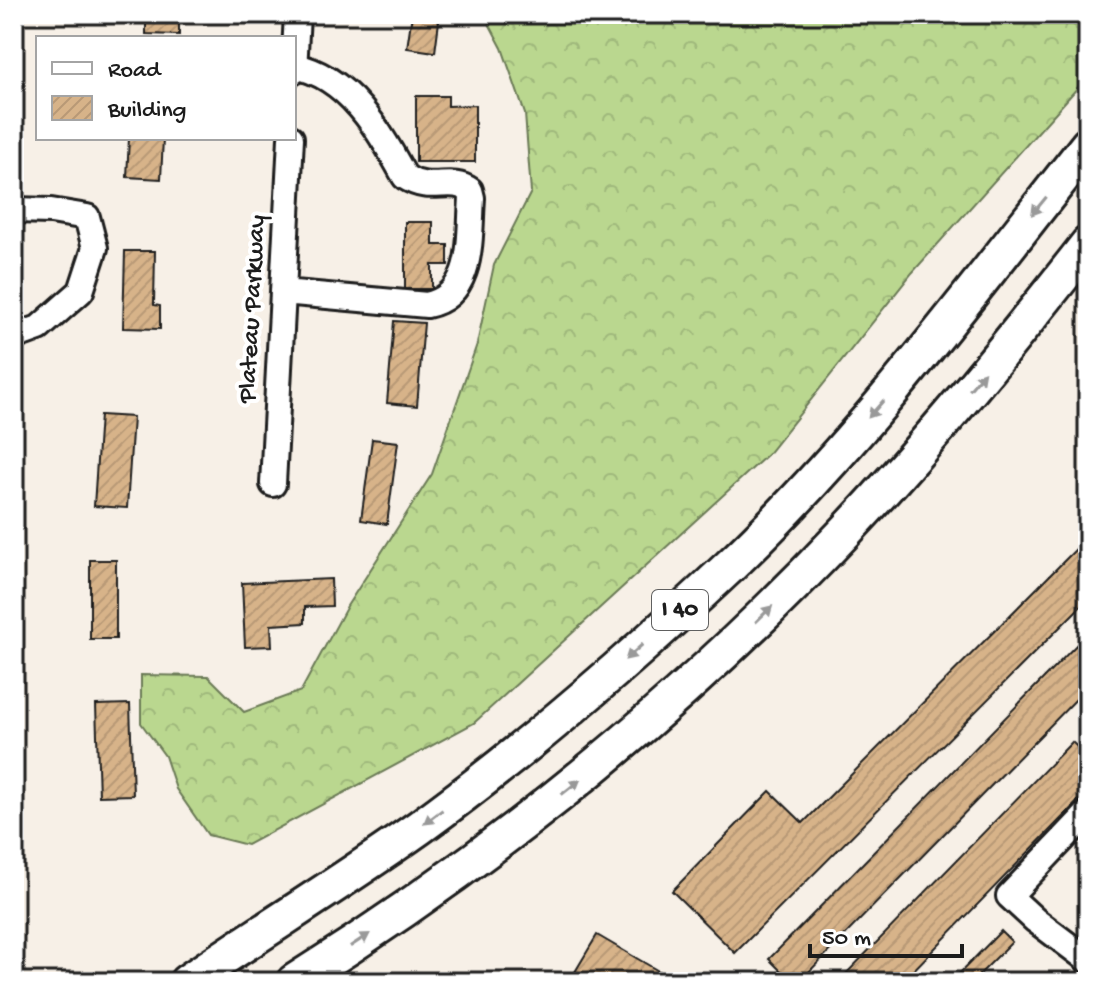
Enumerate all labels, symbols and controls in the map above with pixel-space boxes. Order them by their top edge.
legend [36,36,296,140]
text: Road [108,57,162,86]
text: Building [107,97,186,126]
one-way arrow [1032,196,1048,216]
street label: Plateau Parkway [234,214,274,405]
one-way arrow [968,371,985,391]
one-way arrow [868,399,886,418]
road number: I 40 [652,590,708,630]
one-way arrow [754,605,773,624]
one-way arrow [624,643,644,660]
one-way arrow [561,780,581,796]
one-way arrow [423,808,443,824]
scale bar [810,908,962,958]
text: 50 m [822,925,871,954]
one-way arrow [349,933,371,948]

